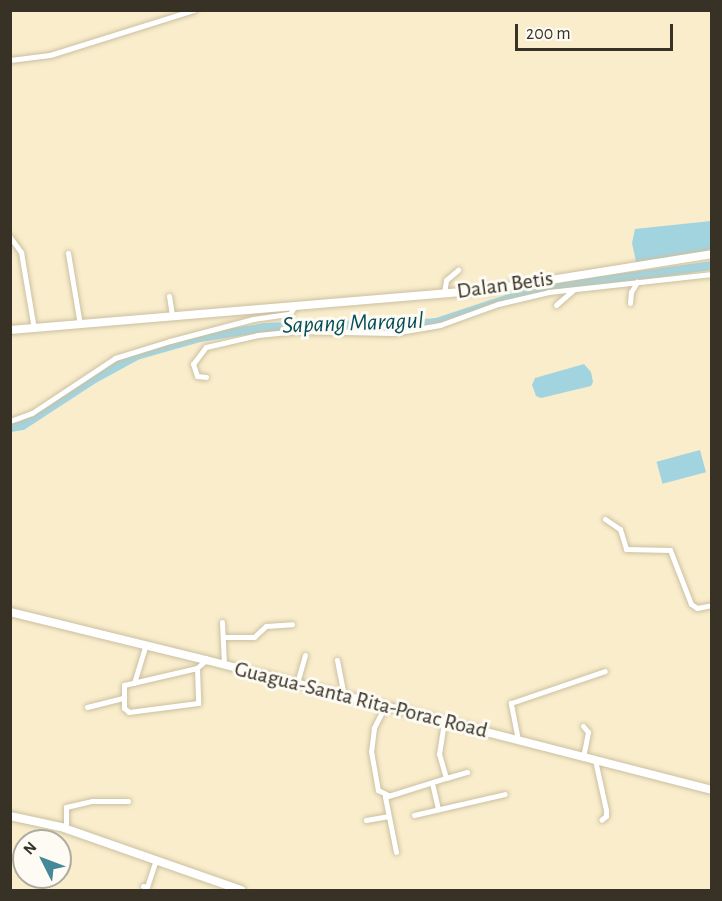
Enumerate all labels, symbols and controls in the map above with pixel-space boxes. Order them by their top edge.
scale bar [518,12,676,50]
text: 200 m [526,25,571,43]
street label: Dalan Betis [455,265,555,305]
water label: Sapang Maragul [282,307,424,341]
street label: Guagua-Santa Rita-Porac Road [232,656,490,744]
north arrow [12,829,72,889]
text: N [20,839,40,858]

